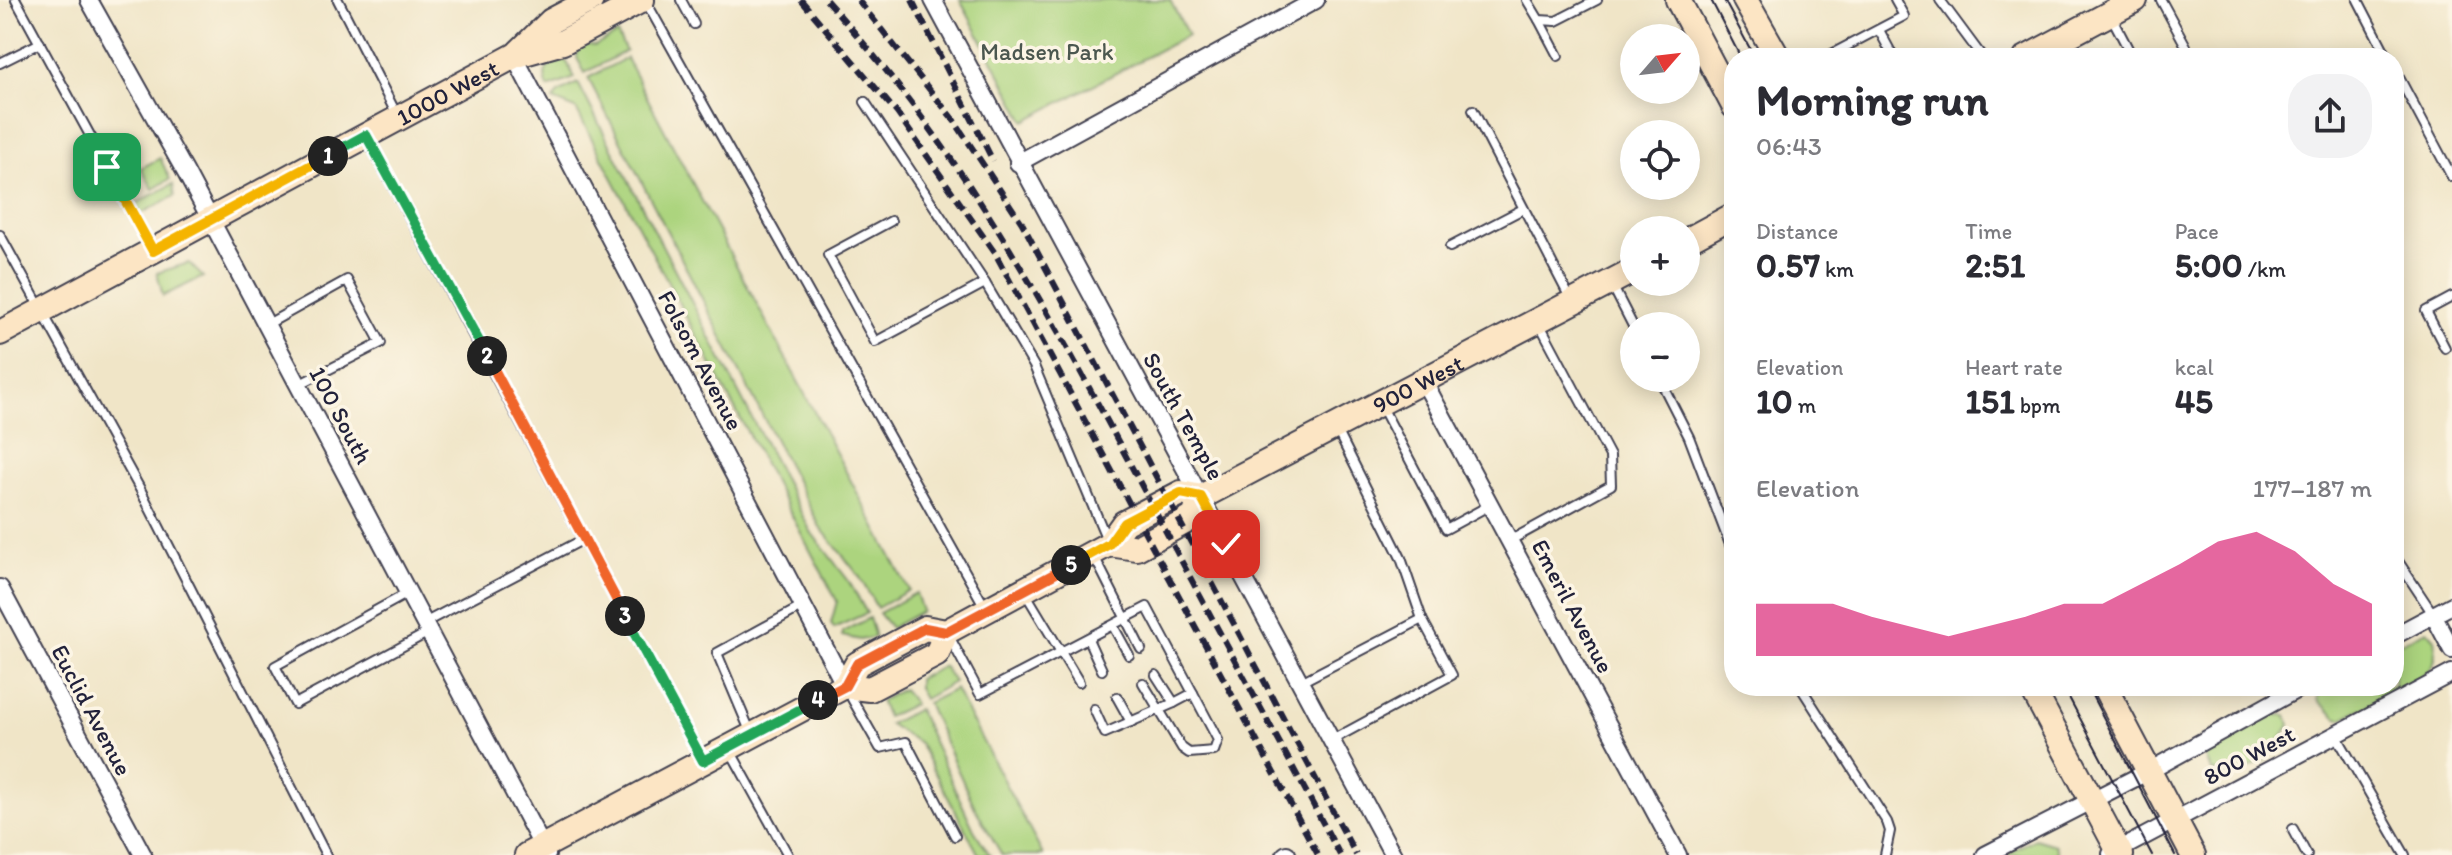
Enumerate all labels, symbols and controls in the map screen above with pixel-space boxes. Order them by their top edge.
north arrow [1620,24,1700,104]
map controls [1620,24,1700,392]
park label: Madsen Park [980,37,1114,66]
street label: 1000 West [391,53,503,131]
text: Morning run [1756,73,1989,126]
button: share [2288,74,2372,158]
button: locate [1620,120,1700,200]
text: 06:43 [1756,130,1822,162]
pin [73,133,141,201]
pin: 1 [308,136,348,176]
text: 1 [323,142,333,169]
icon: arrive [85,145,129,189]
button: + [1620,216,1700,296]
text: Distance [1756,218,1838,245]
text: Time [1965,218,2012,245]
text: Pace [2175,218,2219,245]
text: 0.57 [1756,245,1820,286]
text: 2:51 [1965,245,2025,286]
text: 5:00 [2175,245,2243,286]
text: km [1820,256,1854,283]
text: /km [2243,256,2286,283]
street label: Folsom Avenue [652,285,750,435]
button: − [1620,312,1700,392]
pin: 2 [467,336,507,376]
text: 2 [481,342,493,369]
street label: South Temple [1137,347,1231,485]
street label: 900 West [1367,348,1468,419]
text: Elevation [1756,354,1843,381]
text: Heart rate [1965,354,2063,381]
text: kcal [2175,354,2214,381]
street label: 100 South [303,361,379,469]
text: 10 [1756,381,1793,422]
text: 151 [1965,381,2015,422]
text: 45 [2175,381,2213,422]
text: m [1793,392,1816,419]
text: bpm [2015,392,2061,419]
text: Elevation [1756,472,1859,504]
text: 177–187 m [2253,472,2372,504]
pin [1192,510,1260,578]
icon: check [1204,522,1248,566]
street label: Emeril Avenue [1526,534,1620,678]
pin: 5 [1051,545,1091,585]
text: 5 [1065,551,1077,578]
pin: 3 [605,596,645,636]
text: 3 [619,602,631,629]
street label: Euclid Avenue [45,640,139,780]
pin: 4 [798,680,838,720]
text: 4 [811,686,825,713]
street label: 800 West [2199,719,2299,791]

